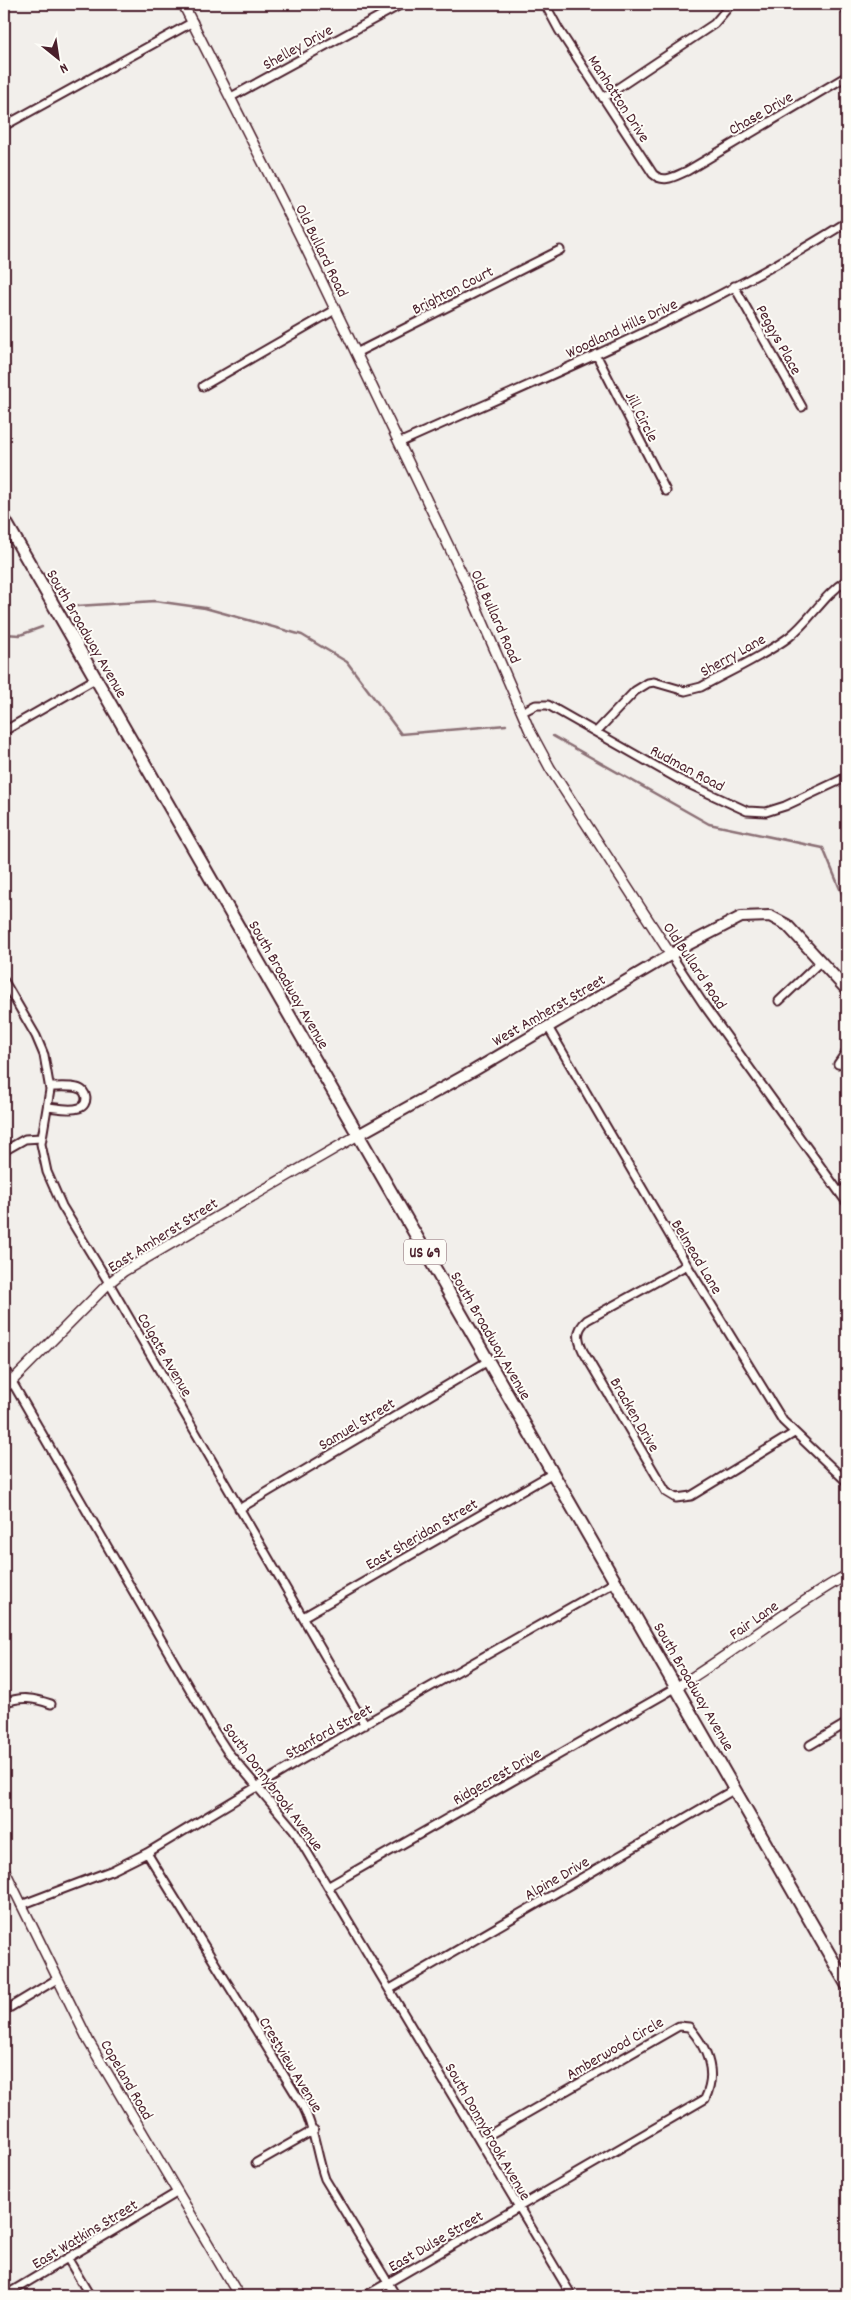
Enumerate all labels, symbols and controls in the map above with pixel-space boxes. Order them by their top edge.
street label: Shelley Drive [259,19,337,77]
north arrow [32,32,82,82]
street label: Manhatton Drive [581,51,655,148]
text: N [55,57,71,78]
street label: Chase Drive [725,86,798,142]
street label: Old Bullard Road [288,201,353,301]
street label: Brighton Court [408,261,498,322]
street label: Woodland Hills Drive [562,293,682,365]
street label: Peggys Place [749,301,807,380]
street label: Jill Circle [618,388,663,446]
street label: South Broadway Avenue [40,566,132,703]
street label: Old Bullard Road [464,566,526,668]
street label: Sherry Lane [696,629,770,684]
street label: Rudman Road [645,740,728,799]
street label: South Broadway Avenue [242,917,334,1054]
street label: Old Bullard Road [656,918,732,1015]
street label: West Amherst Street [488,969,610,1053]
street label: East Amherst Street [104,1193,223,1279]
street label: Belmead Lane [664,1216,727,1299]
road number: US 69 [404,1240,446,1264]
street label: South Broadway Avenue [444,1268,536,1405]
street label: Colgate Avenue [130,1309,197,1402]
street label: Bracken Drive [603,1374,665,1457]
street label: Samuel Street [315,1393,400,1457]
street label: East Sheridan Street [362,1494,483,1577]
street label: Fair Lane [725,1596,784,1646]
street label: South Broadway Avenue [647,1619,739,1756]
street label: Stanford Street [281,1699,377,1766]
street label: South Donnybrook Avenue [216,1718,328,1857]
street label: Ridgecrest Drive [449,1742,546,1812]
street label: Alpine Drive [520,1851,594,1907]
street label: Amberwood Circle [562,2012,668,2086]
street label: Crestview Avenue [252,2013,328,2117]
street label: Copeland Road [94,2036,158,2125]
street label: South Donnybrook Avenue [438,2059,536,2205]
street label: East Watkins Street [28,2194,143,2276]
street label: East Dulse Street [384,2206,488,2279]

